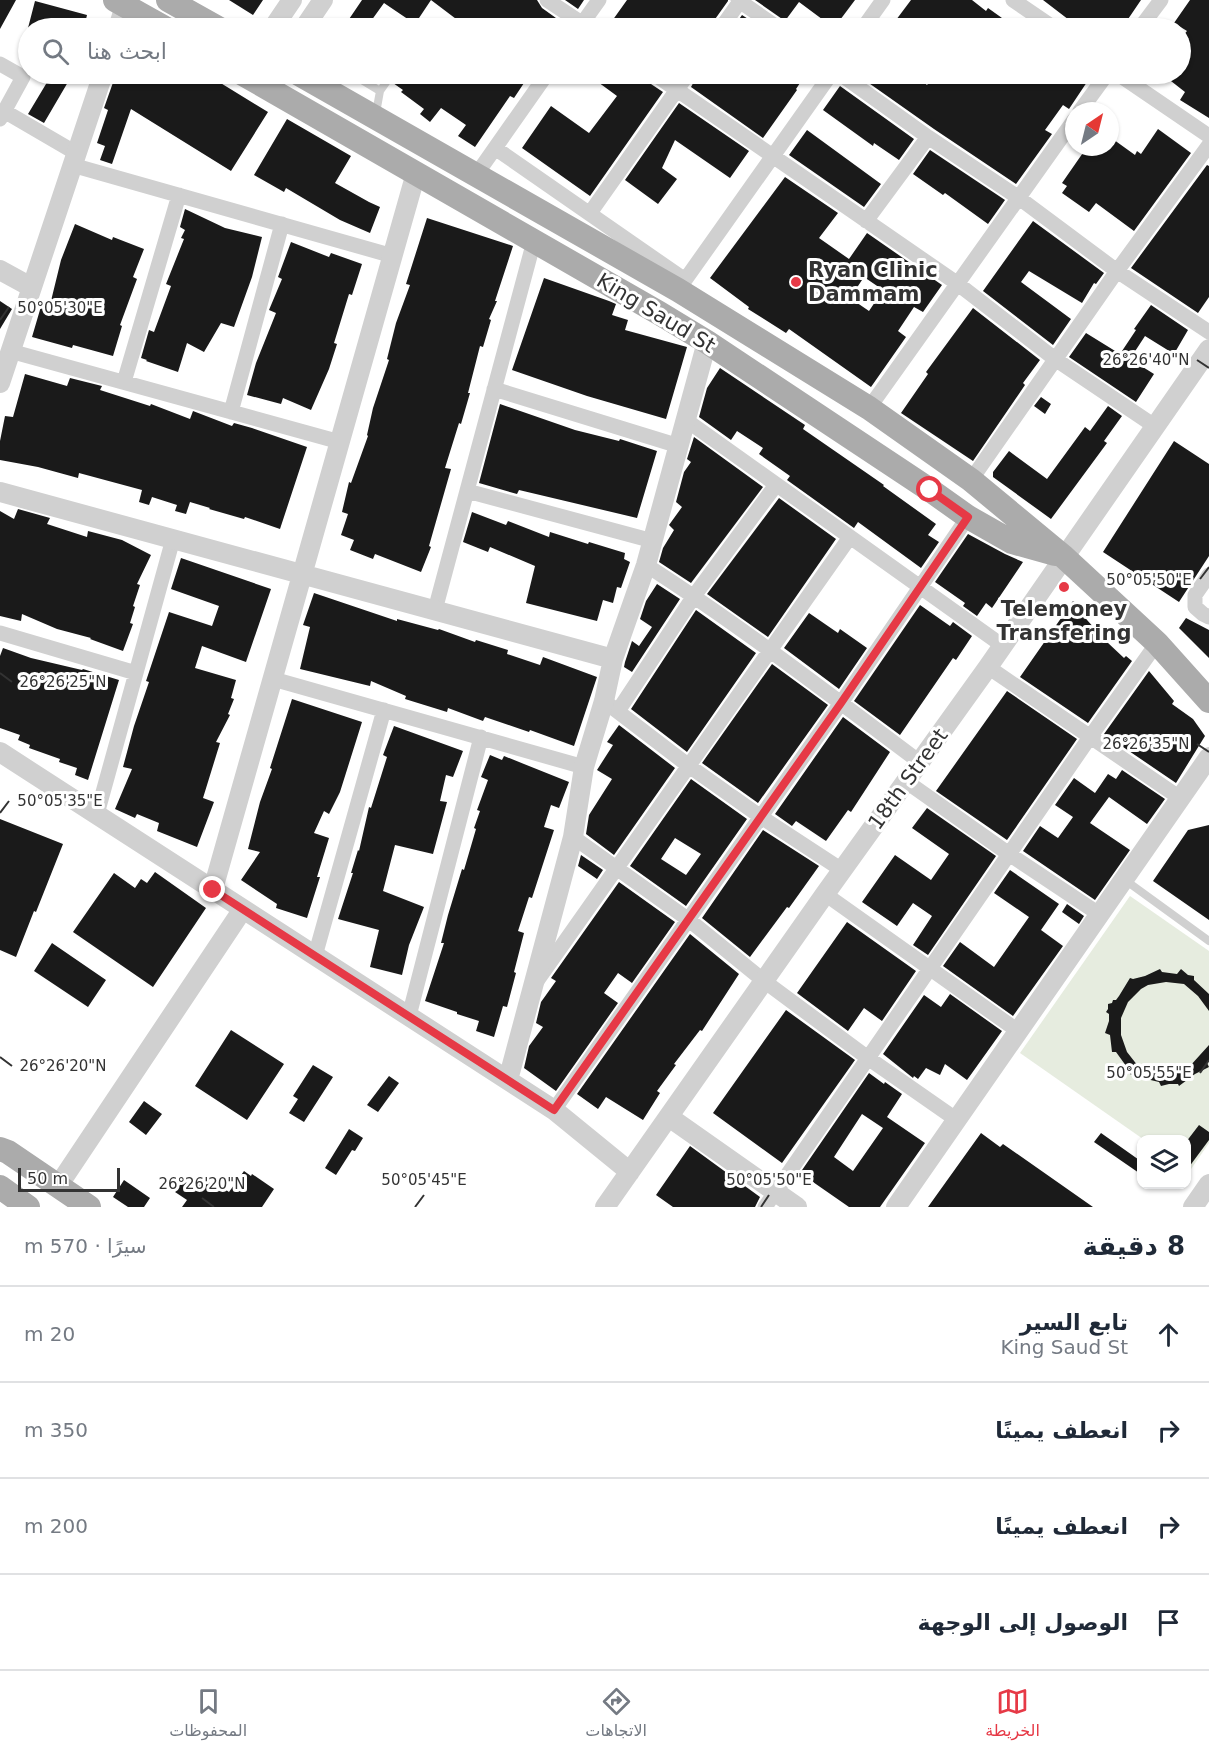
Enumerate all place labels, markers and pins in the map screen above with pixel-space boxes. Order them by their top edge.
place label: Ryan Clinic Dammam [808,258,938,306]
marker: Ryan Clinic Dammam [789,275,803,289]
marker: Telemoney Transfering [1057,580,1071,594]
place label: Telemoney Transfering [997,597,1131,645]

